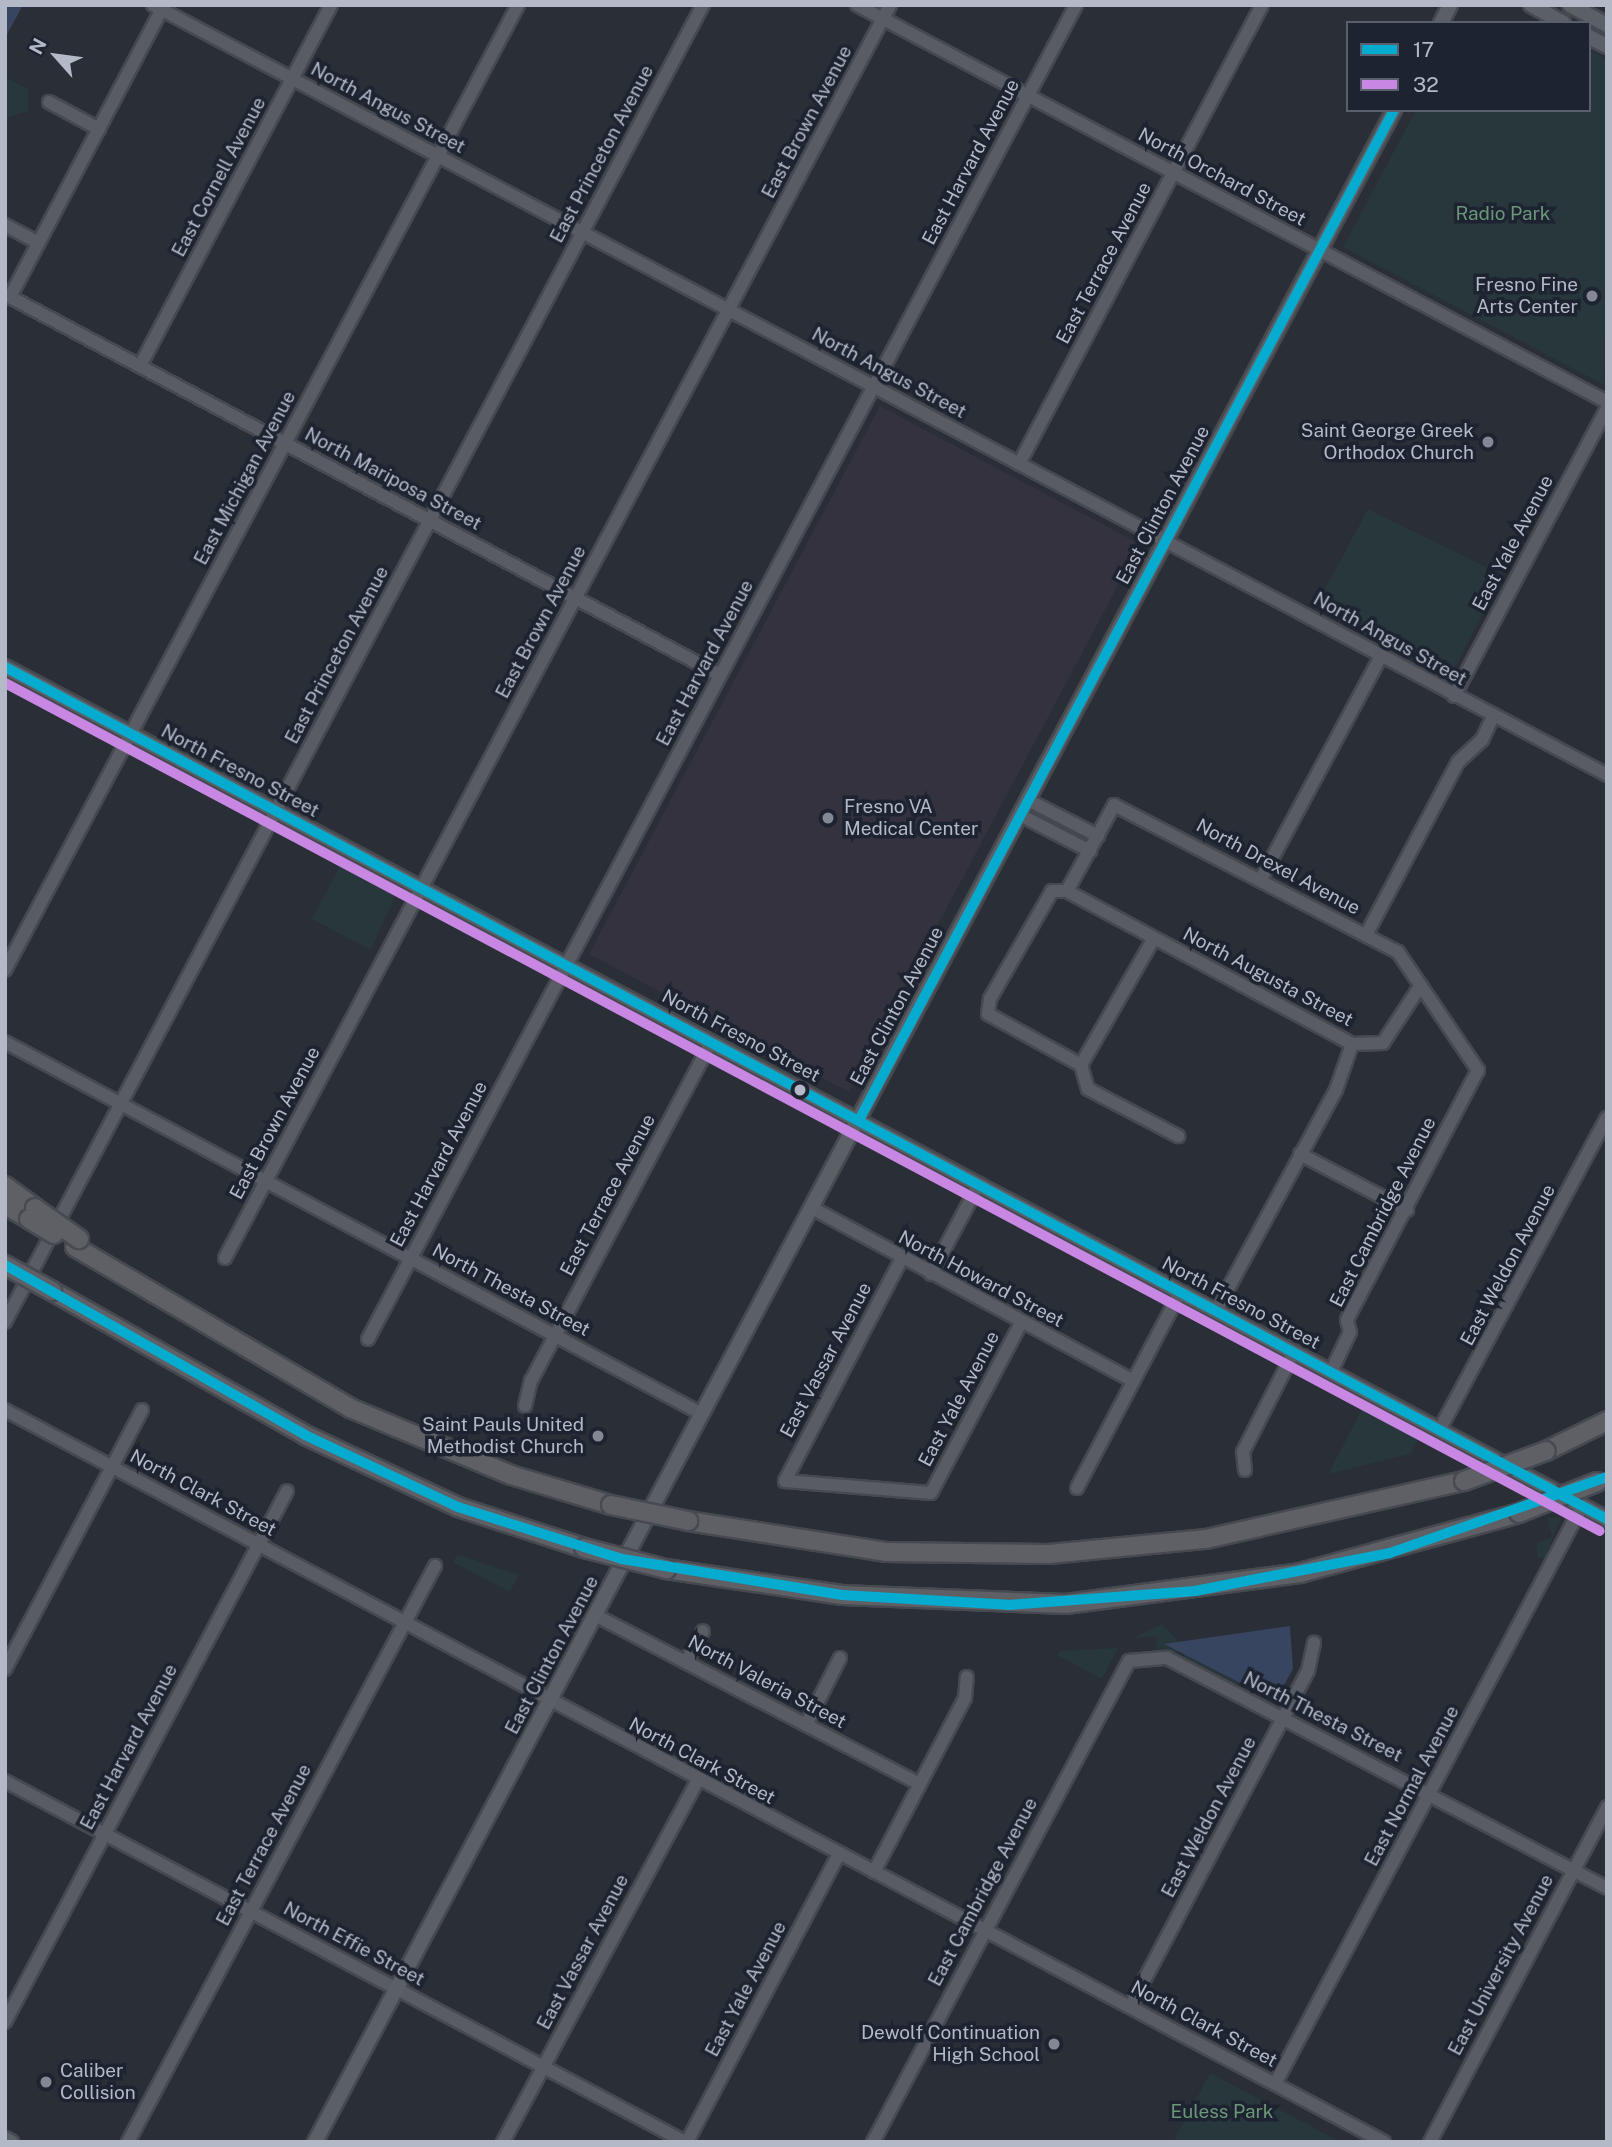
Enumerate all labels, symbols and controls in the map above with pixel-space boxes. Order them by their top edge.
north arrow [21,21,91,91]
legend [1346,21,1591,112]
text: N [24,34,51,58]
text: 17 [1413,37,1434,62]
street label: East Brown Avenue [757,42,857,202]
street label: North Angus Street [307,58,469,158]
street label: East Princeton Avenue [545,61,659,247]
text: 32 [1413,72,1439,97]
street label: East Harvard Avenue [918,75,1024,249]
street label: East Cornell Avenue [167,93,271,261]
street label: North Orchard Street [1134,123,1310,231]
street label: East Terrace Avenue [1052,178,1156,348]
park label: Radio Park [1455,203,1551,225]
place label: Fresno Fine Arts Center [1475,274,1578,318]
marker: Fresno Fine Arts Center [1584,288,1600,304]
street label: North Angus Street [808,323,970,423]
street label: East Michigan Avenue [189,387,301,569]
place label: Saint George Greek Orthodox Church [1301,420,1474,464]
street label: East Clinton Avenue [1112,422,1214,588]
street label: North Mariposa Street [301,423,485,535]
marker: Saint George Greek Orthodox Church [1480,434,1496,450]
street label: East Yale Avenue [1468,471,1558,615]
street label: East Brown Avenue [491,542,591,702]
street label: East Princeton Avenue [280,562,394,748]
street label: East Harvard Avenue [652,576,758,750]
street label: North Angus Street [1309,587,1471,691]
street label: North Fresno Street [157,720,323,822]
place label: Fresno VA Medical Center [844,796,978,840]
marker: Fresno VA Medical Center [818,808,838,828]
street label: North Drexel Avenue [1192,814,1364,920]
street label: North Augusta Street [1179,922,1357,1032]
street label: East Clinton Avenue [846,923,948,1089]
street label: North Fresno Street [658,985,824,1087]
street label: East Brown Avenue [225,1043,325,1203]
street label: East Harvard Avenue [386,1077,492,1251]
unlabelled marker [793,1083,807,1097]
street label: East Terrace Avenue [556,1110,660,1280]
street label: East Cambridge Avenue [1325,1113,1441,1311]
street label: East Weldon Avenue [1456,1180,1560,1350]
street label: North Howard Street [894,1226,1068,1332]
street label: North Thesta Street [428,1239,594,1341]
street label: North Fresno Street [1158,1252,1324,1354]
street label: East Vassar Avenue [775,1278,877,1442]
street label: East Yale Avenue [914,1327,1004,1471]
place label: Saint Pauls United Methodist Church [422,1414,584,1458]
marker: Saint Pauls United Methodist Church [590,1428,606,1444]
street label: North Clark Street [126,1445,280,1541]
street label: East Clinton Avenue [501,1572,603,1738]
street label: North Valeria Street [684,1631,850,1733]
street label: East Harvard Avenue [76,1660,182,1834]
street label: North Thesta Street [1240,1667,1406,1767]
street label: East Normal Avenue [1360,1702,1464,1870]
street label: North Clark Street [625,1713,779,1809]
street label: East Weldon Avenue [1157,1732,1261,1902]
street label: East Terrace Avenue [212,1760,316,1930]
street label: East Cambridge Avenue [924,1794,1042,1990]
street label: East Vassar Avenue [532,1870,634,2034]
street label: East University Avenue [1444,1871,1558,2059]
street label: North Effie Street [279,1897,429,1991]
street label: East Yale Avenue [701,1917,791,2061]
street label: North Clark Street [1127,1976,1281,2072]
place label: Dewolf Continuation High School [861,2022,1040,2066]
marker: Dewolf Continuation High School [1046,2036,1062,2052]
place label: Caliber Collision [60,2060,136,2104]
marker: Caliber Collision [38,2074,54,2090]
park label: Euless Park [1170,2101,1274,2123]

